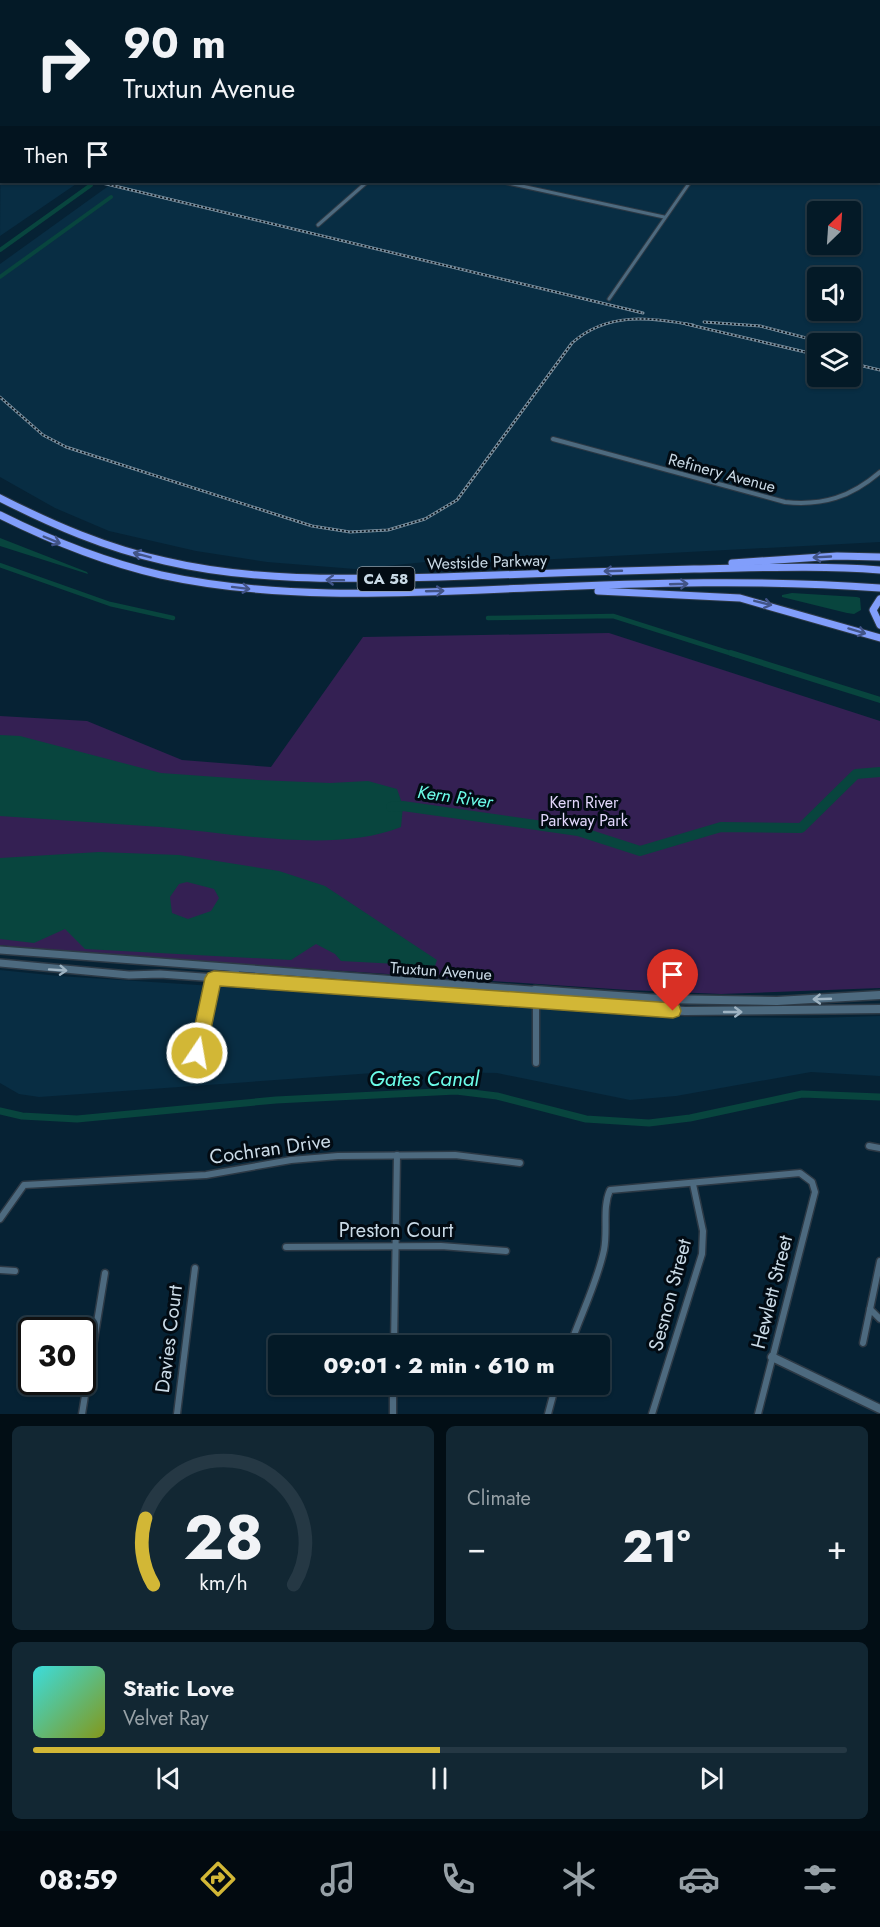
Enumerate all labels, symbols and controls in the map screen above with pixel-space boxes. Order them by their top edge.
text: 90 m [123,13,226,74]
icon: right [24,24,102,102]
text: Truxtun Avenue [123,69,295,108]
icon: arrive [81,138,114,171]
text: Then [24,139,69,171]
north arrow [807,201,861,255]
map controls [807,201,861,387]
button: sound [807,267,861,321]
button: layers [807,333,861,387]
street label: Refinery Avenue [666,448,778,498]
one-way arrow [43,535,61,547]
street label: Westside Parkway [427,548,548,576]
one-way arrow [132,549,151,561]
one-way arrow [812,552,832,563]
one-way arrow [604,565,624,577]
road number: CA 58 [358,567,414,591]
one-way arrow [325,574,345,586]
one-way arrow [669,578,689,590]
one-way arrow [230,583,250,594]
one-way arrow [425,586,445,597]
one-way arrow [753,598,772,610]
one-way arrow [847,626,866,637]
water label: Kern River [416,779,495,815]
park label: Kern River Parkway Park [540,791,629,832]
pin [647,949,698,1011]
street label: Truxtun Avenue [389,956,493,986]
icon: arrive [656,958,689,991]
one-way arrow [48,964,68,975]
one-way arrow [812,993,832,1005]
one-way arrow [722,1006,742,1018]
position arrow [165,1021,229,1085]
water label: Gates Canal [369,1064,480,1094]
street label: Cochran Drive [208,1126,332,1172]
street label: Preston Court [339,1216,453,1245]
street label: Hewlett Street [744,1232,800,1352]
street label: Sesnon Street [641,1236,699,1354]
street label: Davies Court [148,1283,190,1394]
speed limit sign: 30 [18,1317,96,1395]
text: 09:01 · 2 min · 610 m [324,1349,554,1381]
text: Climate [467,1484,531,1513]
text: 28 [183,1492,263,1582]
text: 21° [623,1514,691,1579]
text: − [467,1524,486,1571]
text: + [827,1524,847,1571]
text: km/h [199,1567,247,1598]
text: Static Love [123,1672,234,1704]
text: Velvet Ray [123,1704,209,1733]
icon: previous [152,1762,185,1795]
icon: pause [423,1762,456,1795]
icon: next [695,1762,728,1795]
icon: directions [197,1858,239,1900]
icon: music [317,1858,359,1900]
icon: phone [437,1858,479,1900]
icon: climate [558,1858,600,1900]
icon: car [678,1858,720,1900]
icon: filters [799,1858,841,1900]
text: 08:59 [39,1860,118,1899]

